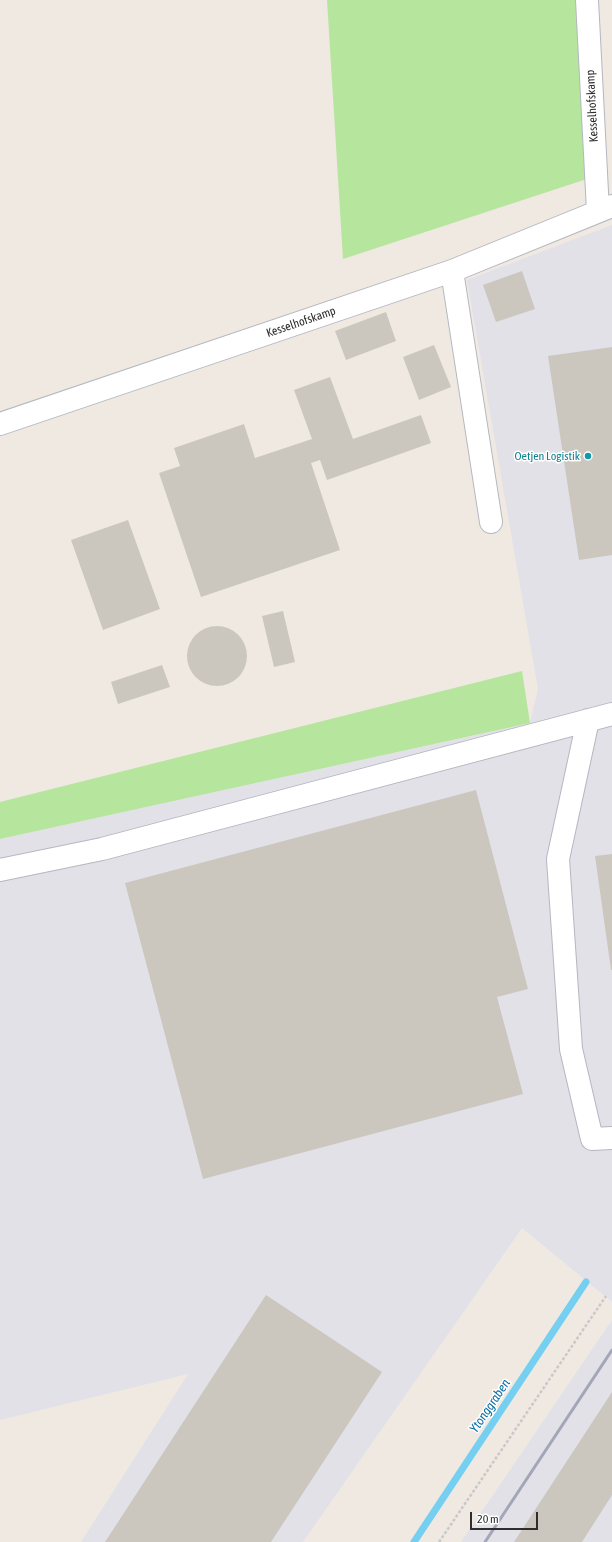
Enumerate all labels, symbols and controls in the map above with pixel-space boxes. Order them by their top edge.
street label: Kesselhofskamp [583,69,601,143]
street label: Kesselhofskamp [264,303,338,341]
place label: Oetjen Logistik [514,449,580,463]
marker: Oetjen Logistik [583,451,593,461]
water label: Ytonggraben [466,1376,514,1436]
scale bar [472,1504,540,1530]
text: 20 m [477,1512,499,1526]

